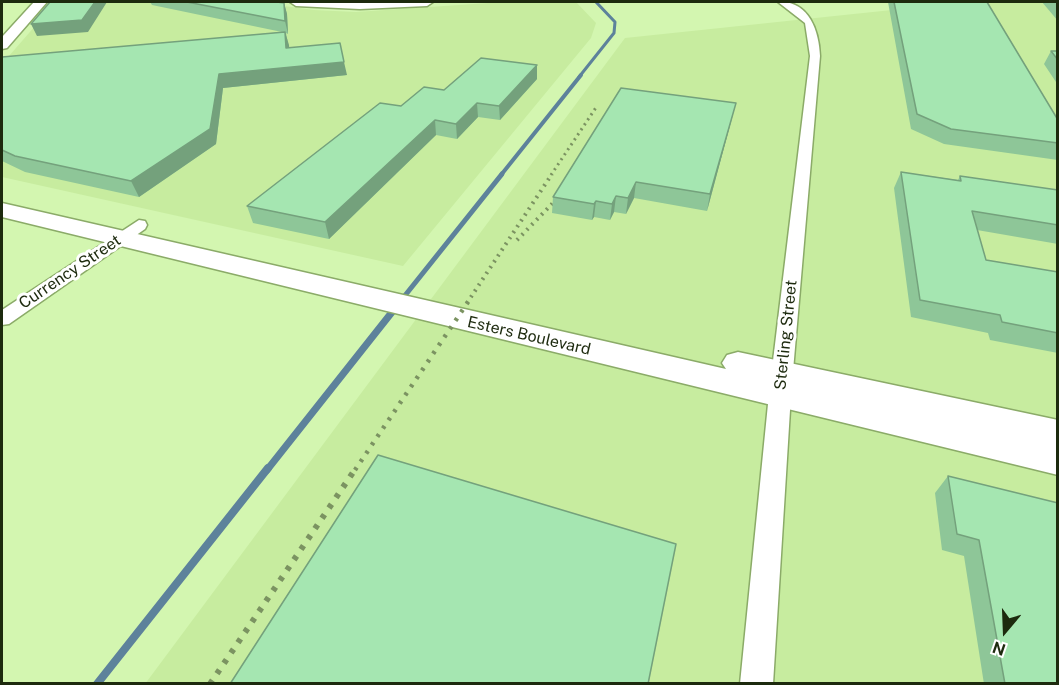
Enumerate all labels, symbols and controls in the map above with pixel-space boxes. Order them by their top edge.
street label: Currency Street [15,231,125,313]
street label: Sterling Street [771,279,801,391]
street label: Esters Boulevard [466,312,592,360]
north arrow [975,601,1035,661]
text: N [990,637,1008,660]

